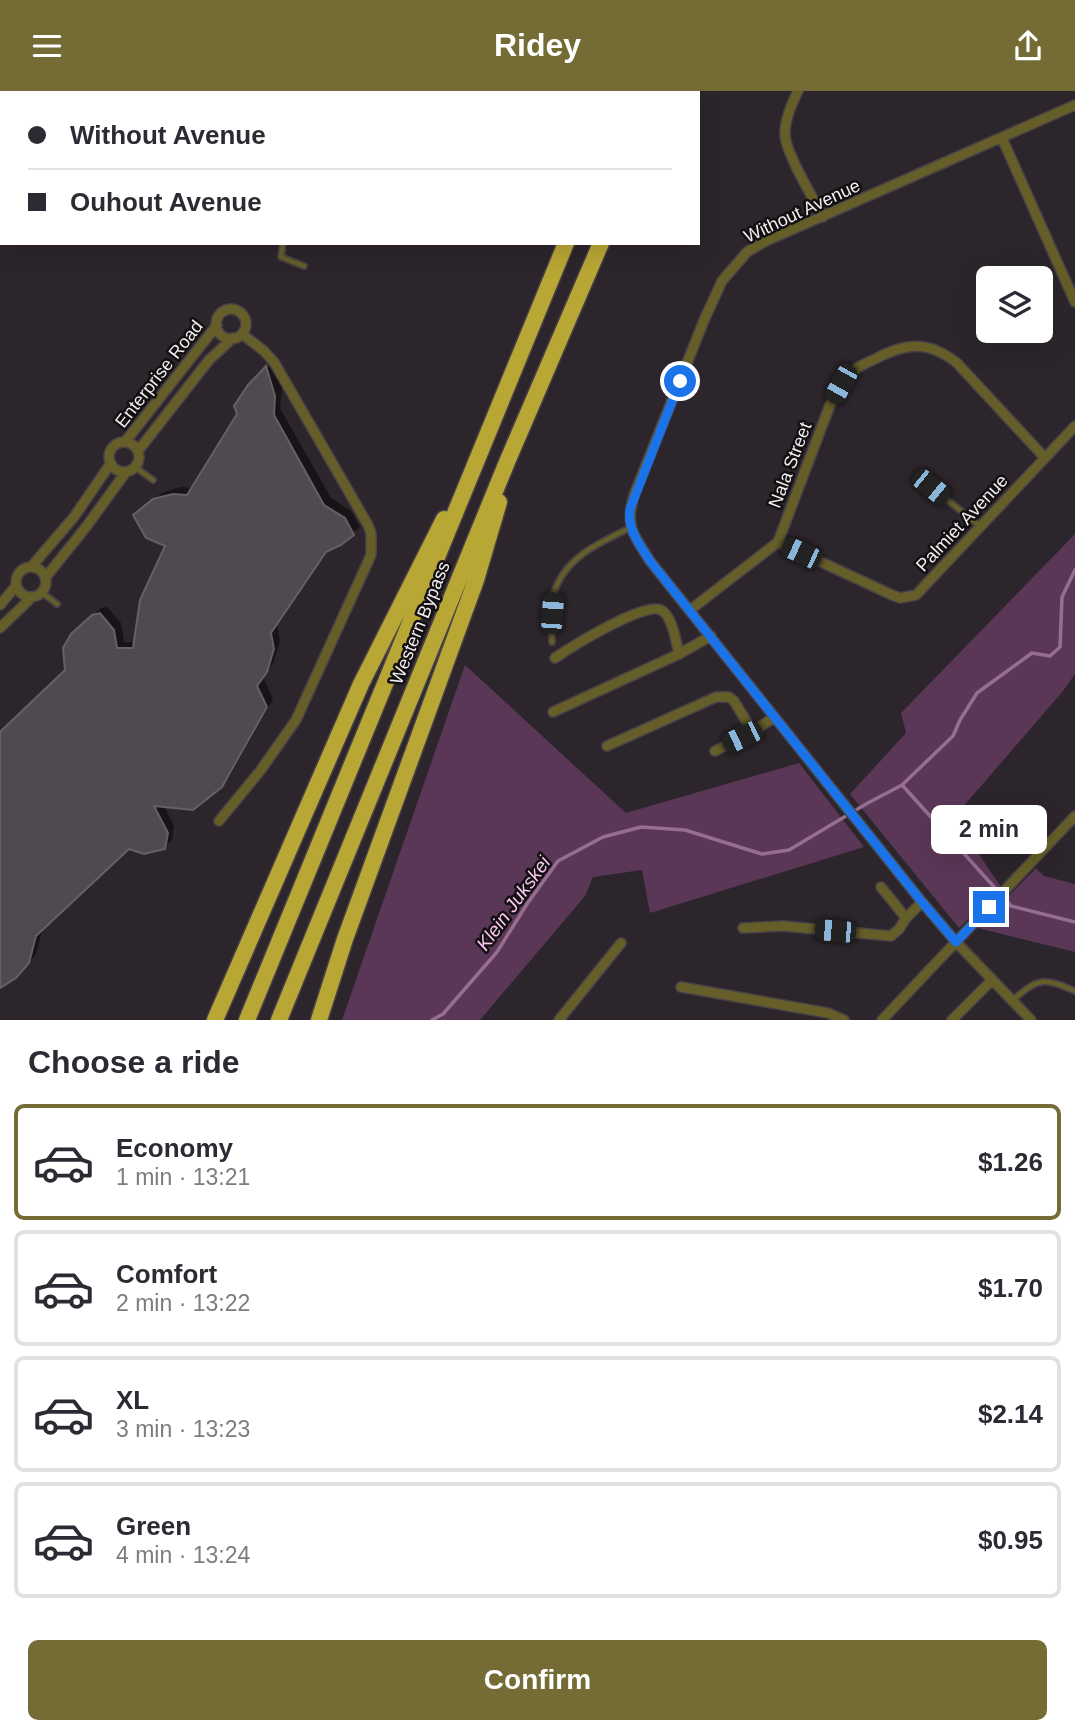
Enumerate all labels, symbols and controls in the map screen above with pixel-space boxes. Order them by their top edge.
icon: menu [28,27,66,65]
text: Ridey [494,27,581,63]
icon: share [1009,27,1047,65]
text: Without Avenue [70,120,266,150]
street label: Without Avenue [741,175,863,247]
text: Ouhout Avenue [70,187,262,217]
map controls [976,266,1053,343]
button: layers [976,266,1053,343]
street label: Enterprise Road [111,317,207,431]
car [822,361,861,407]
route start [664,365,696,397]
street label: Nala Street [765,419,815,511]
car [909,466,954,508]
street label: Palmiet Avenue [912,471,1012,575]
car [778,535,825,571]
street label: Western Bypass [386,559,454,687]
car [541,591,564,635]
car [719,718,766,756]
callout: 2 min [931,805,1047,855]
text: 2 min [959,816,1019,842]
water label: Klein Jukskei [472,852,555,954]
route end [973,891,1005,923]
car [814,919,857,943]
text: Choose a ride [28,1044,240,1080]
icon: car [32,1131,95,1194]
text: Economy [116,1133,233,1163]
text: $1.26 [978,1147,1043,1177]
text: 1 min · 13:21 [116,1164,250,1190]
icon: car [32,1257,95,1320]
text: Comfort [116,1259,217,1289]
text: $1.70 [978,1273,1043,1303]
text: 2 min · 13:22 [116,1290,250,1316]
icon: car [32,1383,95,1446]
text: XL [116,1385,149,1415]
text: $2.14 [978,1399,1043,1429]
text: 3 min · 13:23 [116,1416,250,1442]
icon: car [32,1509,95,1572]
text: Green [116,1511,191,1541]
text: $0.95 [978,1525,1043,1555]
text: 4 min · 13:24 [116,1542,250,1568]
button: Confirm [28,1640,1047,1720]

